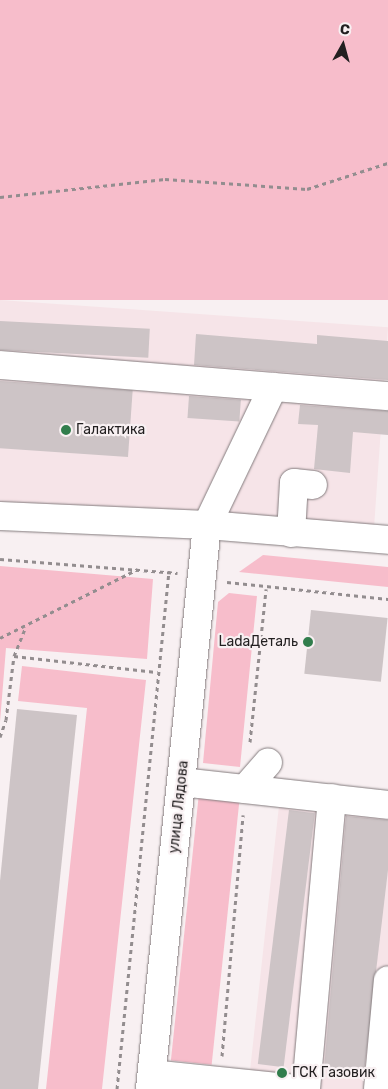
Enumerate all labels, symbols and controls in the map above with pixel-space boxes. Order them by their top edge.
north arrow [318,20,368,70]
text: С [339,21,351,39]
place label: Галактика [76,422,145,438]
marker: Галактика [60,424,72,436]
place label: LadaДеталь [219,634,298,650]
marker: LadaДеталь [302,636,314,648]
street label: улица Лядова [166,760,192,854]
place label: ГСК Газовик [292,1065,375,1081]
marker: ГСК Газовик [276,1067,288,1079]

